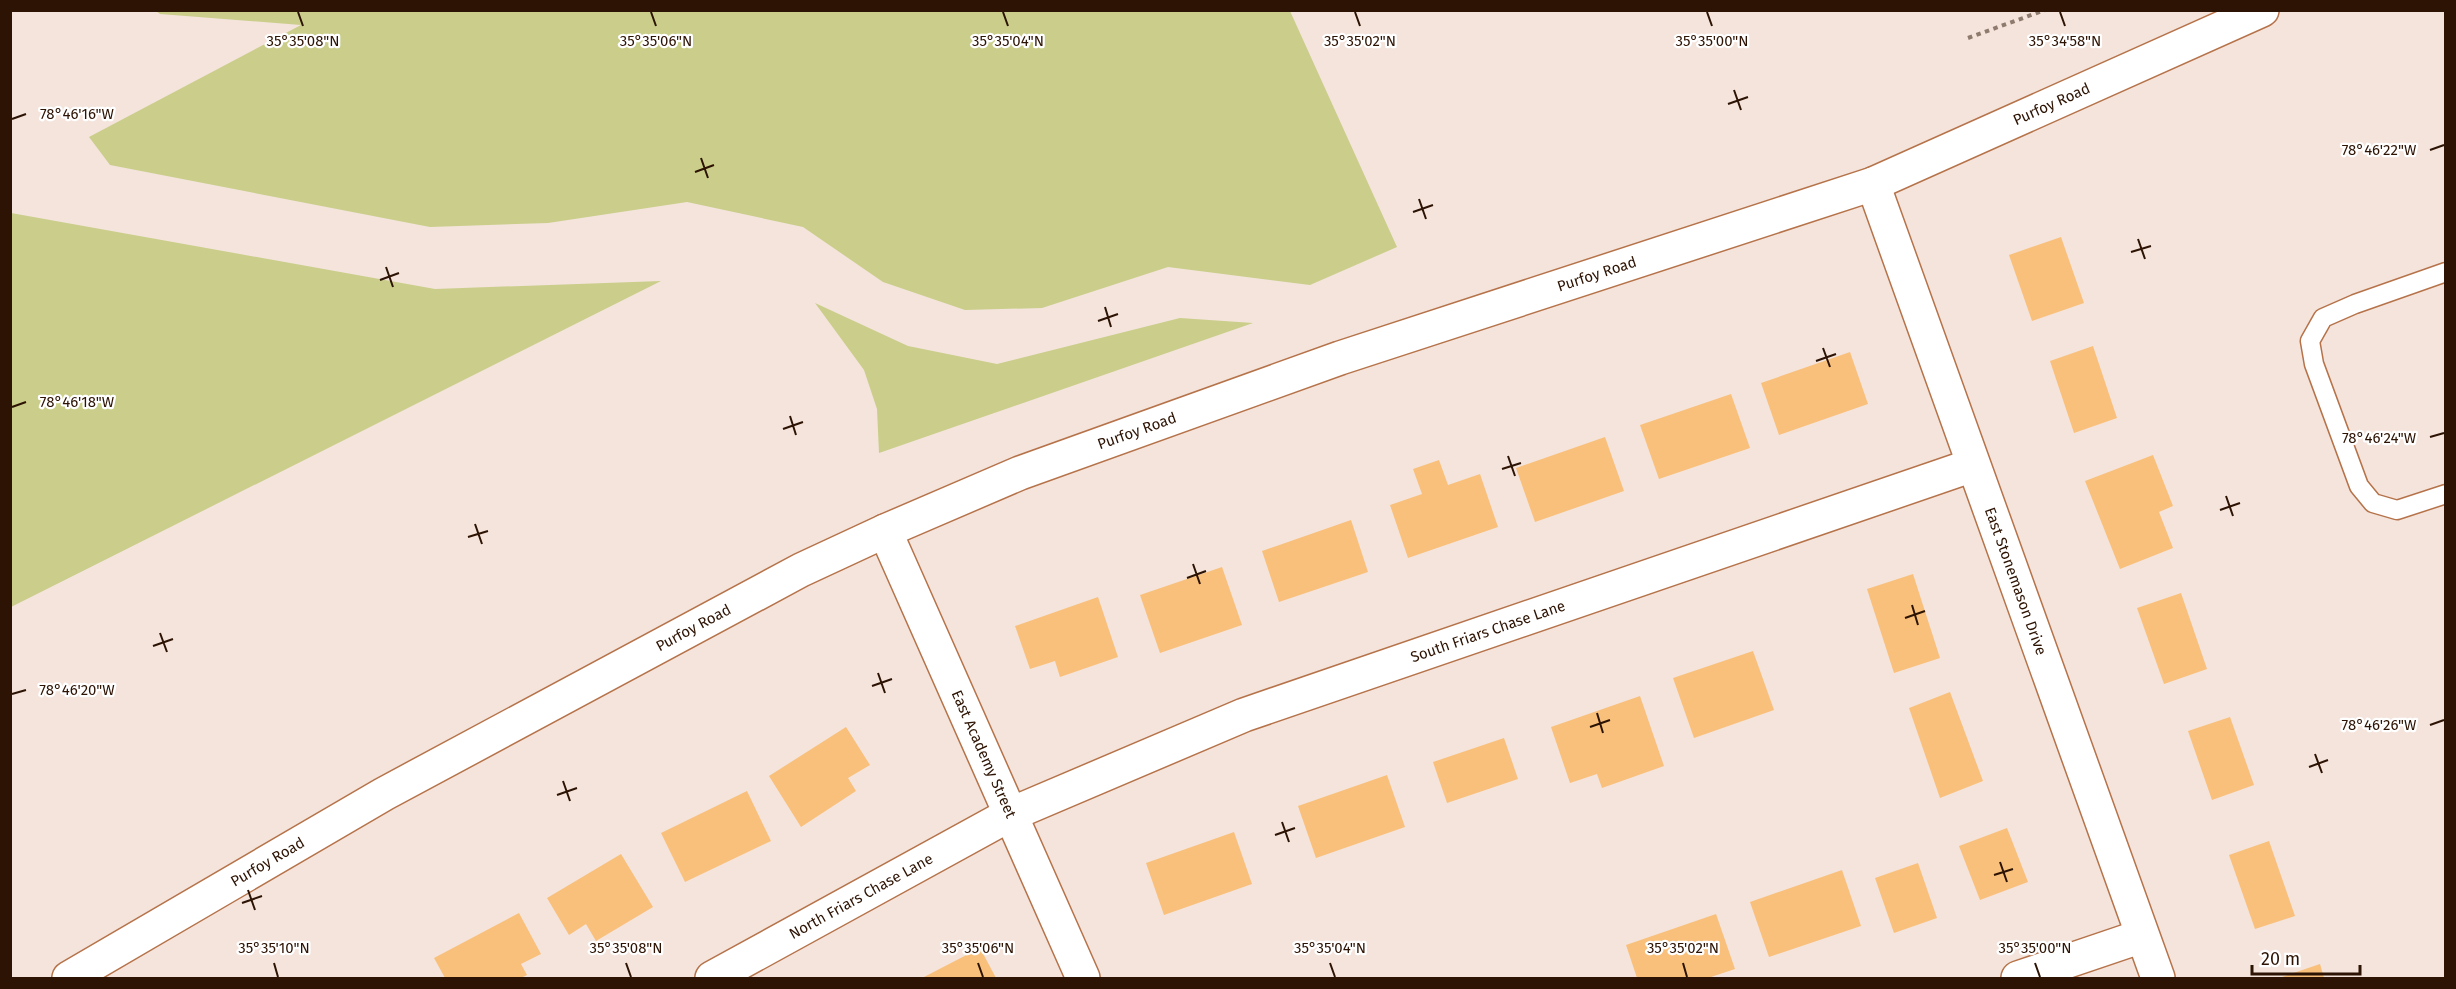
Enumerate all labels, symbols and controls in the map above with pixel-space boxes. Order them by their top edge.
text: 35°35'08"N [266,32,340,50]
text: 35°35'06"N [620,32,692,50]
text: 35°35'04"N [972,32,1044,50]
text: 35°35'02"N [1324,32,1396,50]
text: 35°35'00"N [1675,32,1749,50]
text: 35°34'58"N [2029,32,2101,50]
street label: Purfoy Road [2010,79,2093,129]
text: 78°46'16"W [40,105,115,123]
text: 78°46'22"W [2342,141,2417,159]
street label: Purfoy Road [1555,253,1639,295]
text: 78°46'18"W [40,393,115,411]
street label: Purfoy Road [1095,409,1179,453]
text: 78°46'24"W [2342,429,2417,447]
street label: East Stonemason Drive [1981,505,2050,658]
street label: South Friars Chase Lane [1408,597,1568,666]
street label: Purfoy Road [653,600,734,655]
text: 78°46'20"W [39,681,115,699]
street label: East Academy Street [948,687,1020,821]
text: 78°46'26"W [2342,716,2417,734]
street label: Purfoy Road [227,833,308,891]
street label: North Friars Chase Lane [786,849,936,943]
scale bar [2252,938,2360,976]
text: 35°35'10"N [238,939,310,957]
text: 35°35'08"N [589,939,663,957]
text: 35°35'06"N [942,939,1014,957]
text: 35°35'04"N [1294,939,1366,957]
text: 35°35'02"N [1647,939,1719,957]
text: 35°35'00"N [1998,939,2072,957]
text: 20 m [2261,948,2300,970]

